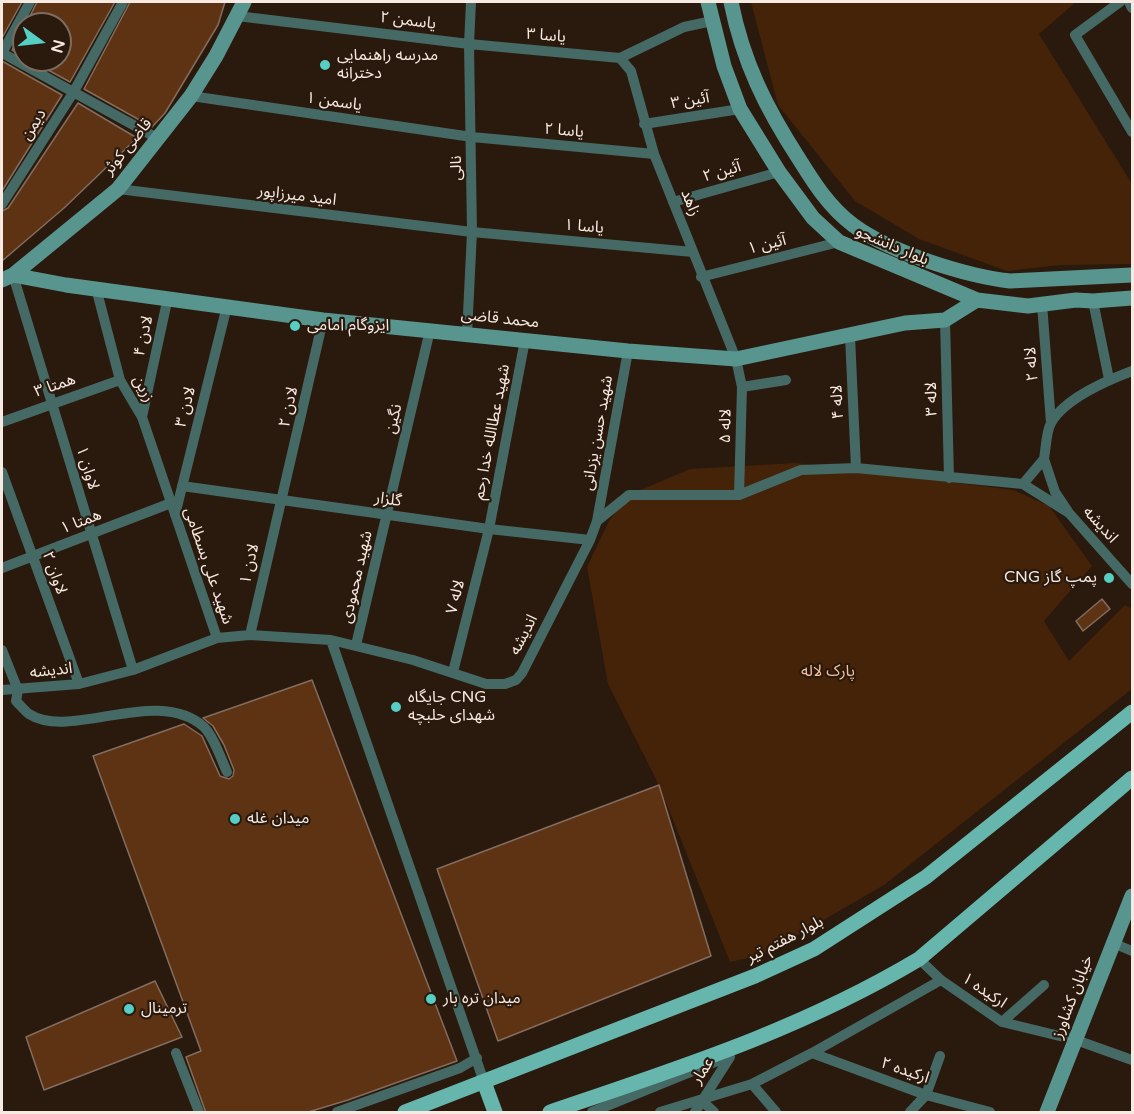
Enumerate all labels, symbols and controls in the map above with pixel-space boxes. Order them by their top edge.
street label: یاسمن ۲ [379,8,437,34]
north arrow [12,12,72,72]
street label: یاسا ۳ [525,25,567,47]
text: N [46,37,69,55]
place label: مدرسه راهنمایی دخترانه [337,46,438,84]
marker: مدرسه راهنمایی دخترانه [318,58,332,72]
street label: آئین ۳ [669,88,711,114]
street label: یاسمن ۱ [305,89,363,115]
street label: دیمن [17,106,51,144]
street label: قاضی کوثر [99,115,157,179]
street label: یاسا ۲ [543,120,585,142]
street label: نالی [447,156,467,180]
street label: آئین ۲ [701,157,743,187]
street label: امید میرزاپور [257,182,337,210]
street label: زاهد [676,187,704,219]
street label: یاسا ۱ [563,216,605,238]
street label: بلوار دانشجو [853,222,931,270]
street label: آئین ۱ [746,231,788,259]
street label: محمد قاضی [460,305,540,333]
street label: لادن ۴ [130,314,158,358]
place label: ایزوگام امامی [307,316,389,336]
marker: ایزوگام امامی [288,319,302,333]
street label: لاله ۲ [1021,346,1043,382]
street label: شهید عطاالله خدا رحم [469,363,515,501]
street label: همتا ۳ [32,370,78,402]
street label: زرین [128,372,158,406]
street label: شهید حسن یزدانی [578,374,618,492]
street label: لاله ۳ [922,382,942,416]
street label: لاله ۴ [828,384,848,420]
street label: لادن ۳ [172,385,200,429]
street label: لادن ۲ [275,385,303,429]
street label: نگین [381,402,407,436]
street label: لاله ۵ [716,409,736,443]
street label: لاوان ۱ [71,444,103,492]
street label: گلزار [373,489,403,511]
street label: اندیشه [1079,503,1121,547]
street label: همتا ۱ [58,505,104,539]
street label: شهید علی بسطامی [179,505,237,627]
street label: شهید محمودی [337,529,377,625]
street label: لادن ۱ [236,542,264,586]
street label: لاوان ۲ [37,549,71,597]
place label: CNG پمپ گاز [1004,568,1097,588]
marker: CNG پمپ گاز [1102,571,1116,585]
street label: لاله ۷ [443,578,469,616]
street label: اندیشه [506,612,542,658]
street label: اندیشه [29,659,73,683]
park label: پارک لاله [801,662,855,682]
place label: جایگاه CNG شهدای حلبچه [408,688,495,726]
marker: جایگاه CNG شهدای حلبچه [389,700,403,714]
place label: میدان غله [247,809,309,829]
marker: میدان غله [228,812,242,826]
street label: بلوار هفتم تیر [743,912,827,968]
street label: خیابان کشاورز [1048,953,1098,1041]
street label: ارکیده ۱ [958,969,1010,1013]
place label: میدان تره بار [443,989,521,1009]
marker: میدان تره بار [424,992,438,1006]
place label: ترمینال [141,999,187,1019]
marker: ترمینال [122,1002,136,1016]
street label: عمار [687,1054,719,1088]
street label: ارکیده ۲ [878,1054,932,1088]

